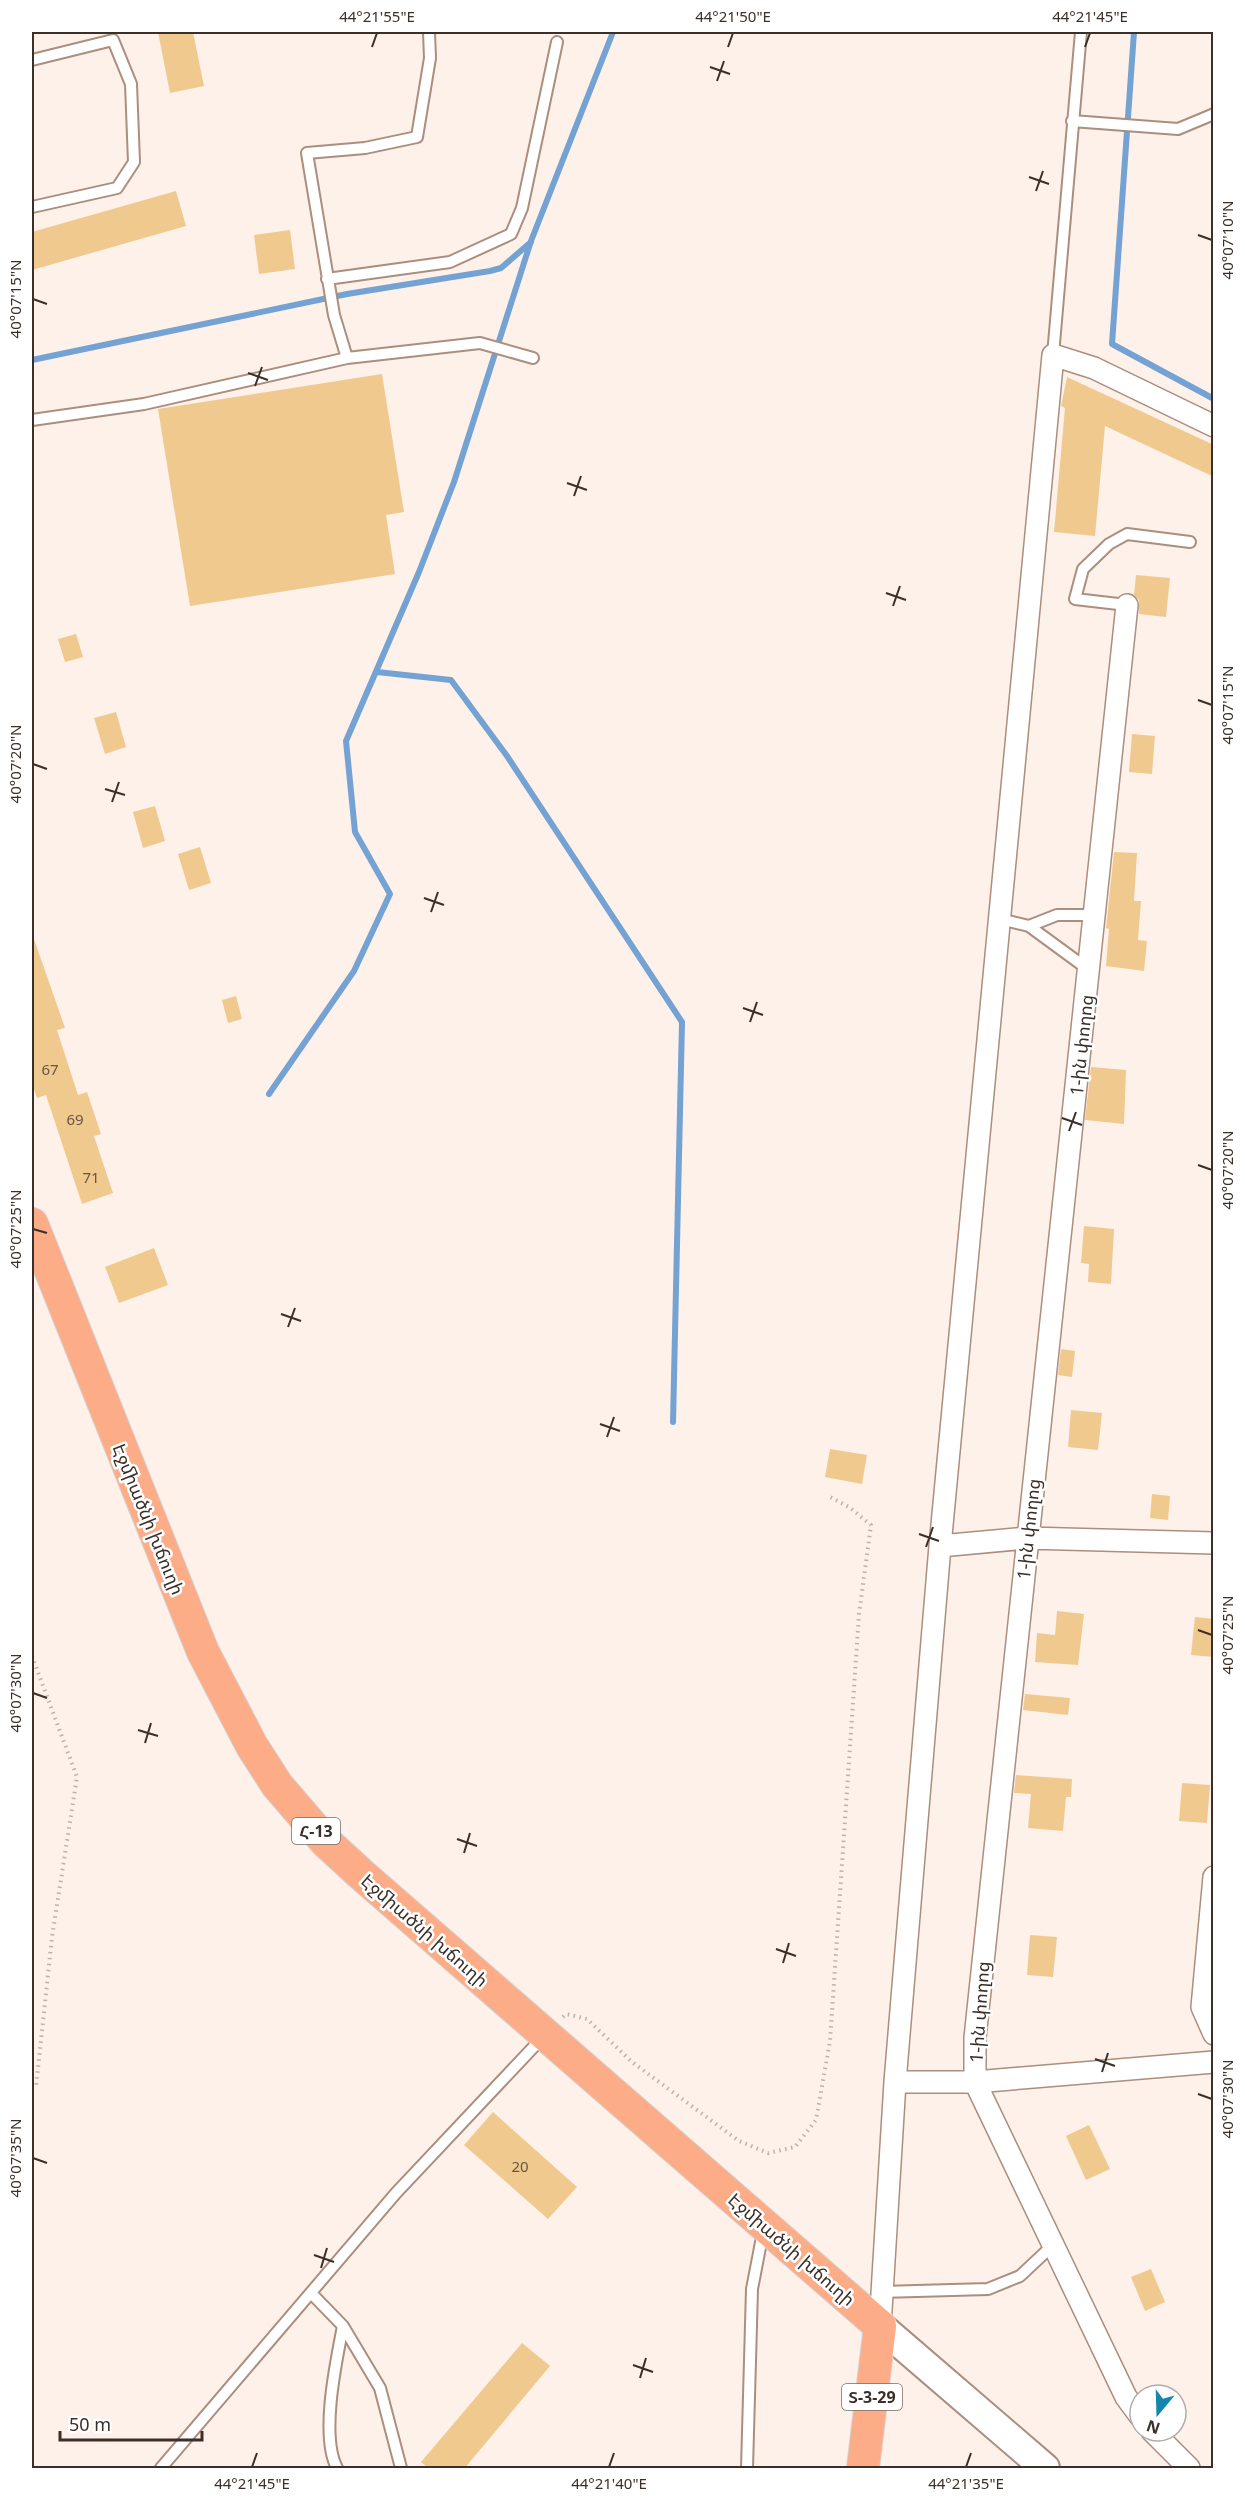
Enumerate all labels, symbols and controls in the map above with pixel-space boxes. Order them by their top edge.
text: 44°21'55"E [339,6,415,26]
text: 44°21'50"E [695,6,771,26]
text: 44°21'45"E [1052,6,1128,26]
text: 40°07'10"N [1217,201,1237,279]
text: 40°07'15"N [5,260,25,338]
text: 40°07'15"N [1217,666,1237,744]
text: 40°07'20"N [5,725,25,803]
street label: 1-ին փողոց [1064,993,1098,1097]
house number: 67 [41,1059,59,1079]
house number: 69 [66,1109,84,1129]
text: 40°07'20"N [1217,1131,1237,1209]
house number: 71 [82,1167,100,1187]
text: 40°07'25"N [5,1190,25,1268]
street label: Էջմիածնի խճուղի [108,1440,190,1598]
street label: 1-ին փողոց [1011,1477,1045,1581]
text: 40°07'25"N [1217,1596,1237,1674]
text: 40°07'30"N [5,1654,25,1732]
road number: Հ-13 [292,1818,340,1844]
street label: Էջմիածնի խճուղի [356,1868,494,1992]
street label: 1-ին փողոց [963,1960,995,2064]
text: 40°07'30"N [1217,2060,1237,2138]
text: 40°07'35"N [5,2119,25,2197]
house number: 20 [511,2156,529,2176]
street label: Էջմիածնի խճուղի [723,2187,861,2311]
north arrow [1128,2383,1188,2443]
road number: Տ-3-29 [842,2384,902,2410]
scale bar [60,2404,202,2442]
text: 50 m [69,2412,111,2436]
text: N [1143,2415,1163,2440]
text: 44°21'45"E [214,2473,290,2493]
text: 44°21'40"E [571,2473,647,2493]
text: 44°21'35"E [928,2473,1004,2493]

